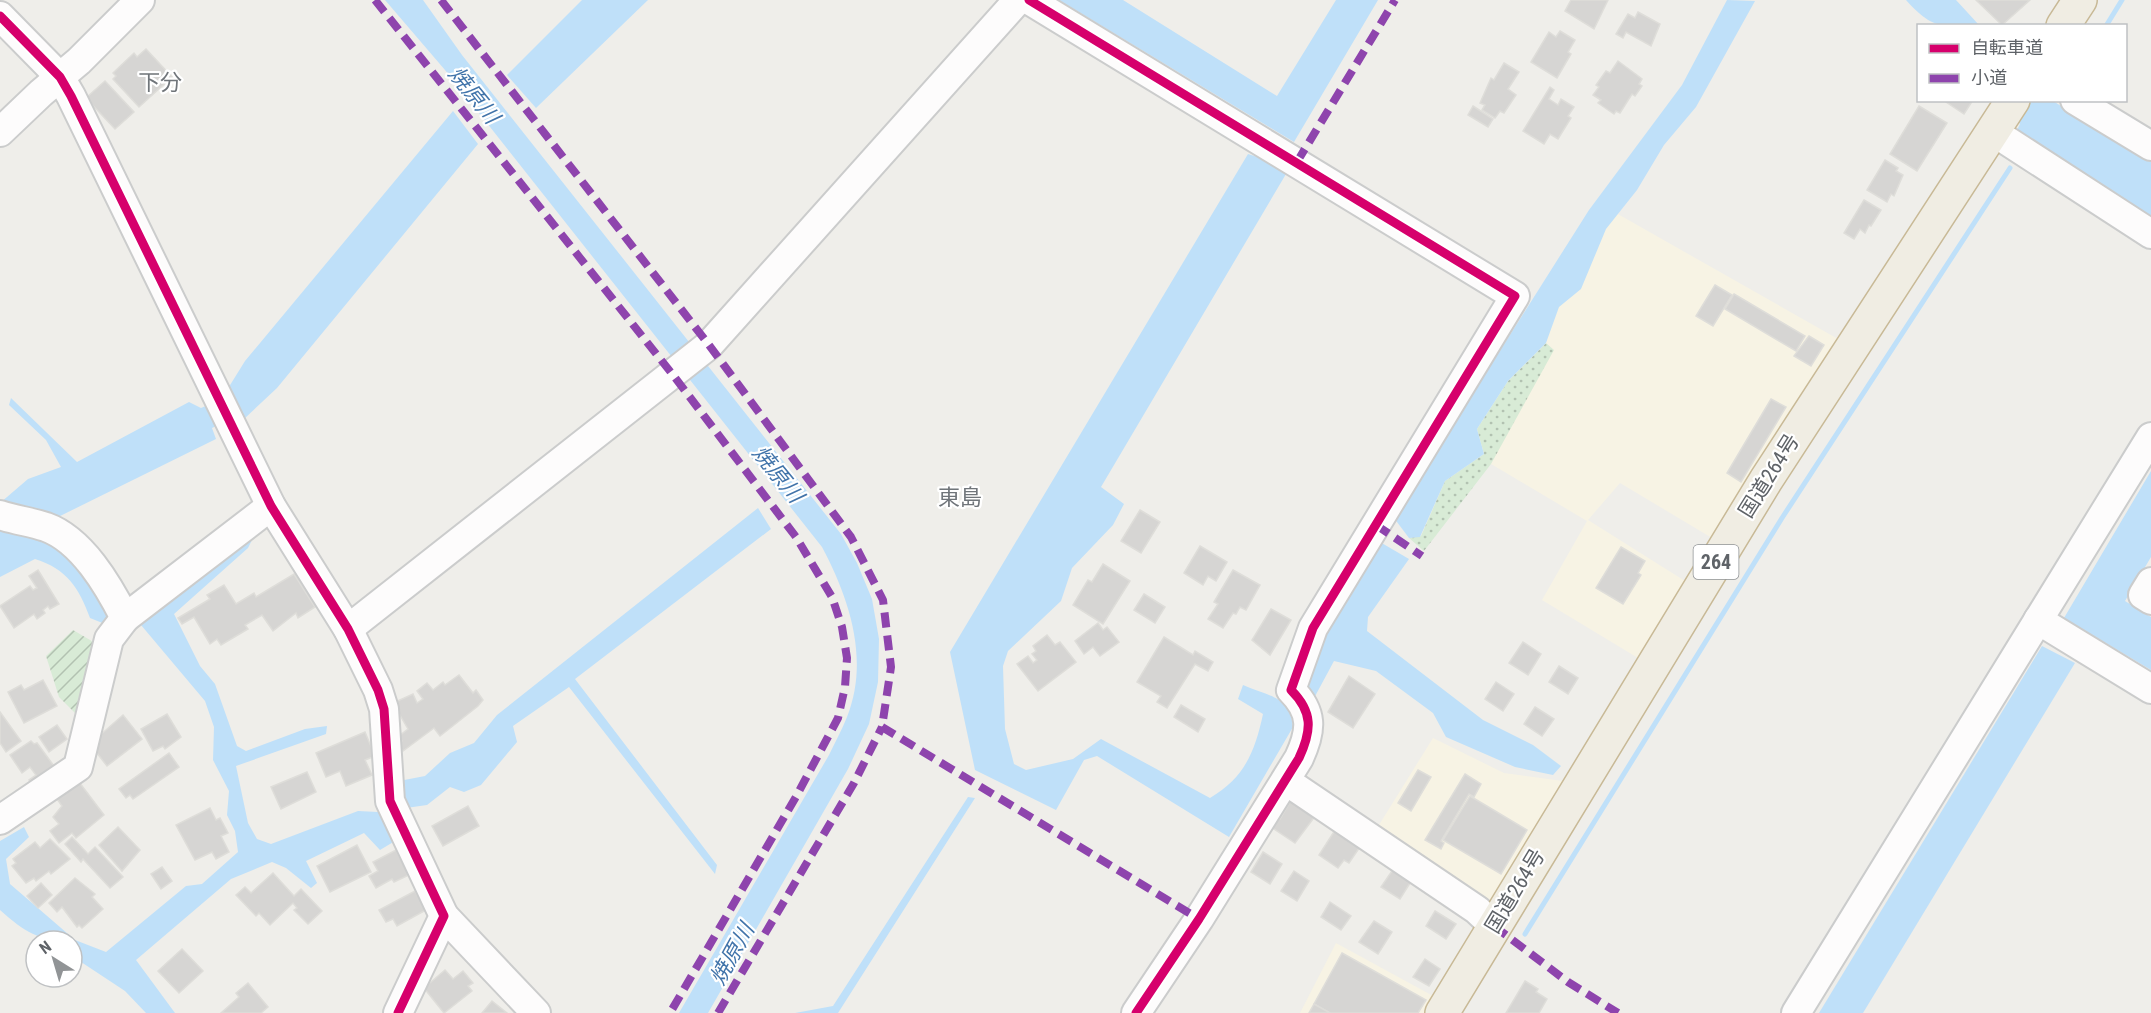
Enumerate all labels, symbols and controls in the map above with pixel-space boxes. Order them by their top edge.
legend [1917,24,2127,102]
text: 自転車道 [1971,37,2043,58]
water label: 焼原川 [444,61,506,130]
text: 小道 [1971,67,2007,88]
district label: 下分 [138,70,182,95]
street label: 国道264号 [1734,430,1804,522]
water label: 焼原川 [748,440,810,509]
district label: 東島 [938,485,982,510]
road number: 264 [1694,545,1738,579]
street label: 国道264号 [1480,844,1550,938]
water label: 焼原川 [705,917,760,989]
north arrow [24,929,84,989]
text: N [36,937,55,958]

